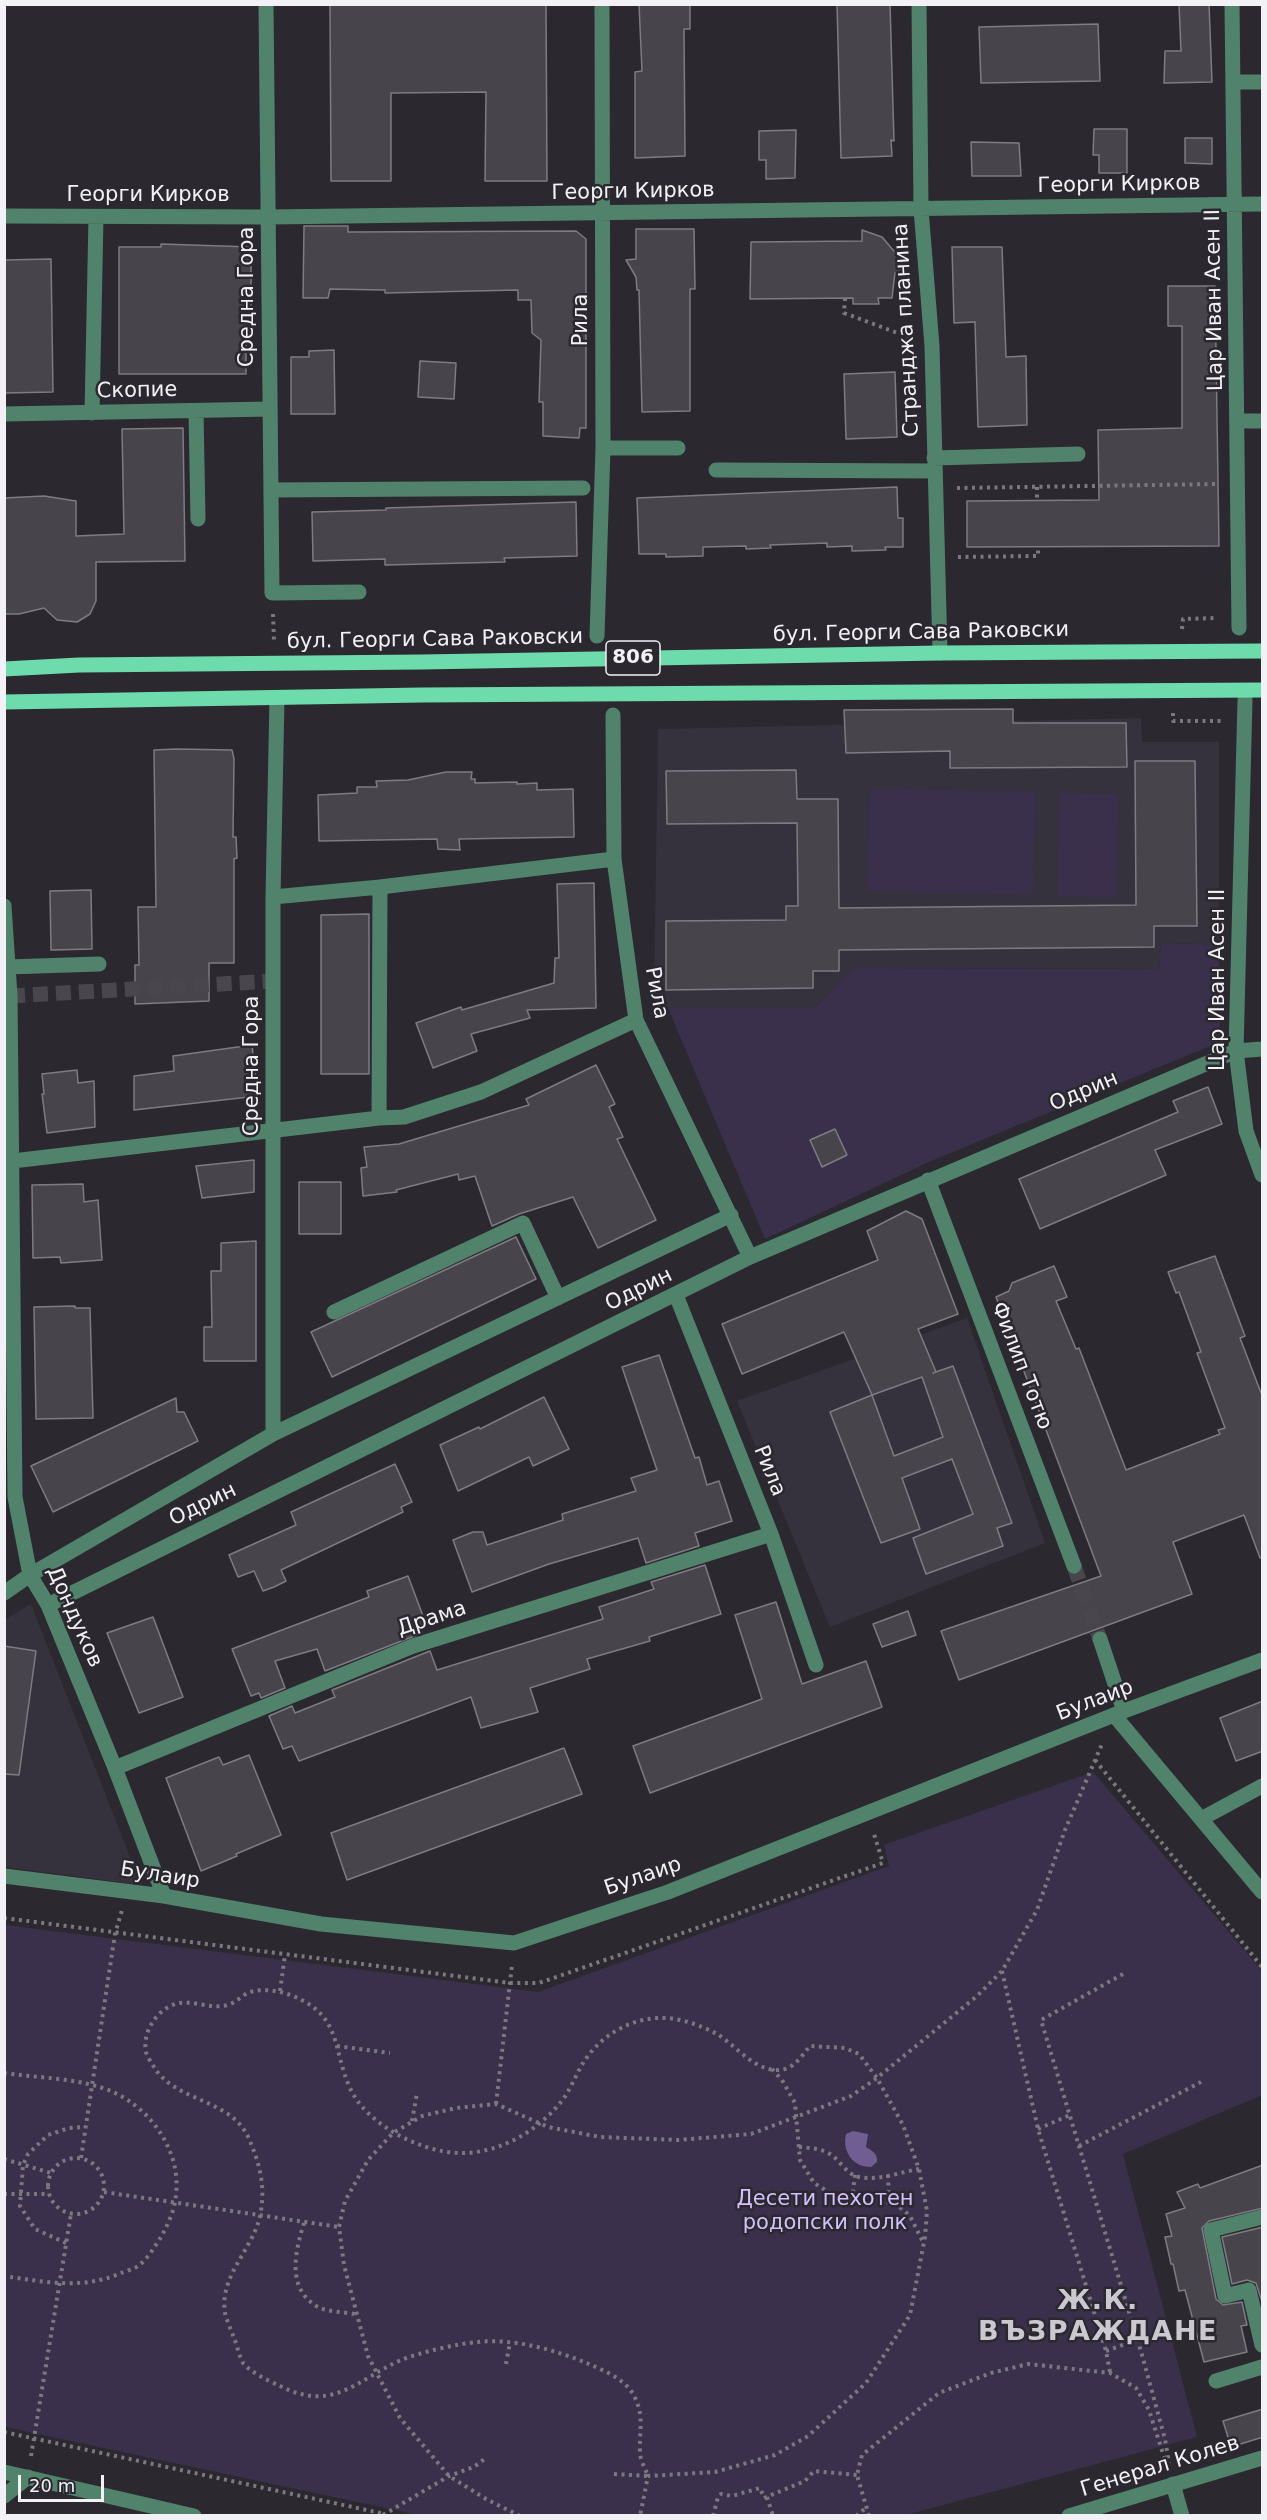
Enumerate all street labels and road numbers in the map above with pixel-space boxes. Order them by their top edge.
street label: Георги Кирков [1037,171,1201,199]
street label: Георги Кирков [551,178,715,206]
street label: Георги Кирков [66,183,230,209]
street label: Цар Иван Асен II [1201,209,1229,391]
street label: Странджа планина [889,223,925,437]
street label: Средна Гора [235,227,261,367]
street label: Рила [569,294,595,346]
street label: Скопие [97,378,177,404]
street label: бул. Георги Сава Раковски [773,618,1069,648]
street label: бул. Георги Сава Раковски [287,625,583,655]
road number: 806 [606,641,660,675]
street label: Цар Иван Асен II [1206,889,1232,1071]
street label: Рила [639,965,673,1021]
street label: Средна Гора [240,996,266,1136]
street label: Одрин [1046,1066,1122,1118]
street label: Одрин [601,1263,677,1317]
street label: Филип Тотю [985,1299,1057,1433]
street label: Рила [747,1442,791,1500]
street label: Одрин [165,1478,241,1532]
street label: Дондуков [41,1563,107,1671]
street label: Драма [394,1596,470,1642]
street label: Булаир [1053,1675,1137,1727]
street label: Булаир [601,1852,685,1902]
street label: Булаир [118,1857,202,1895]
street label: Генерал Колев [1077,2431,1243,2503]

